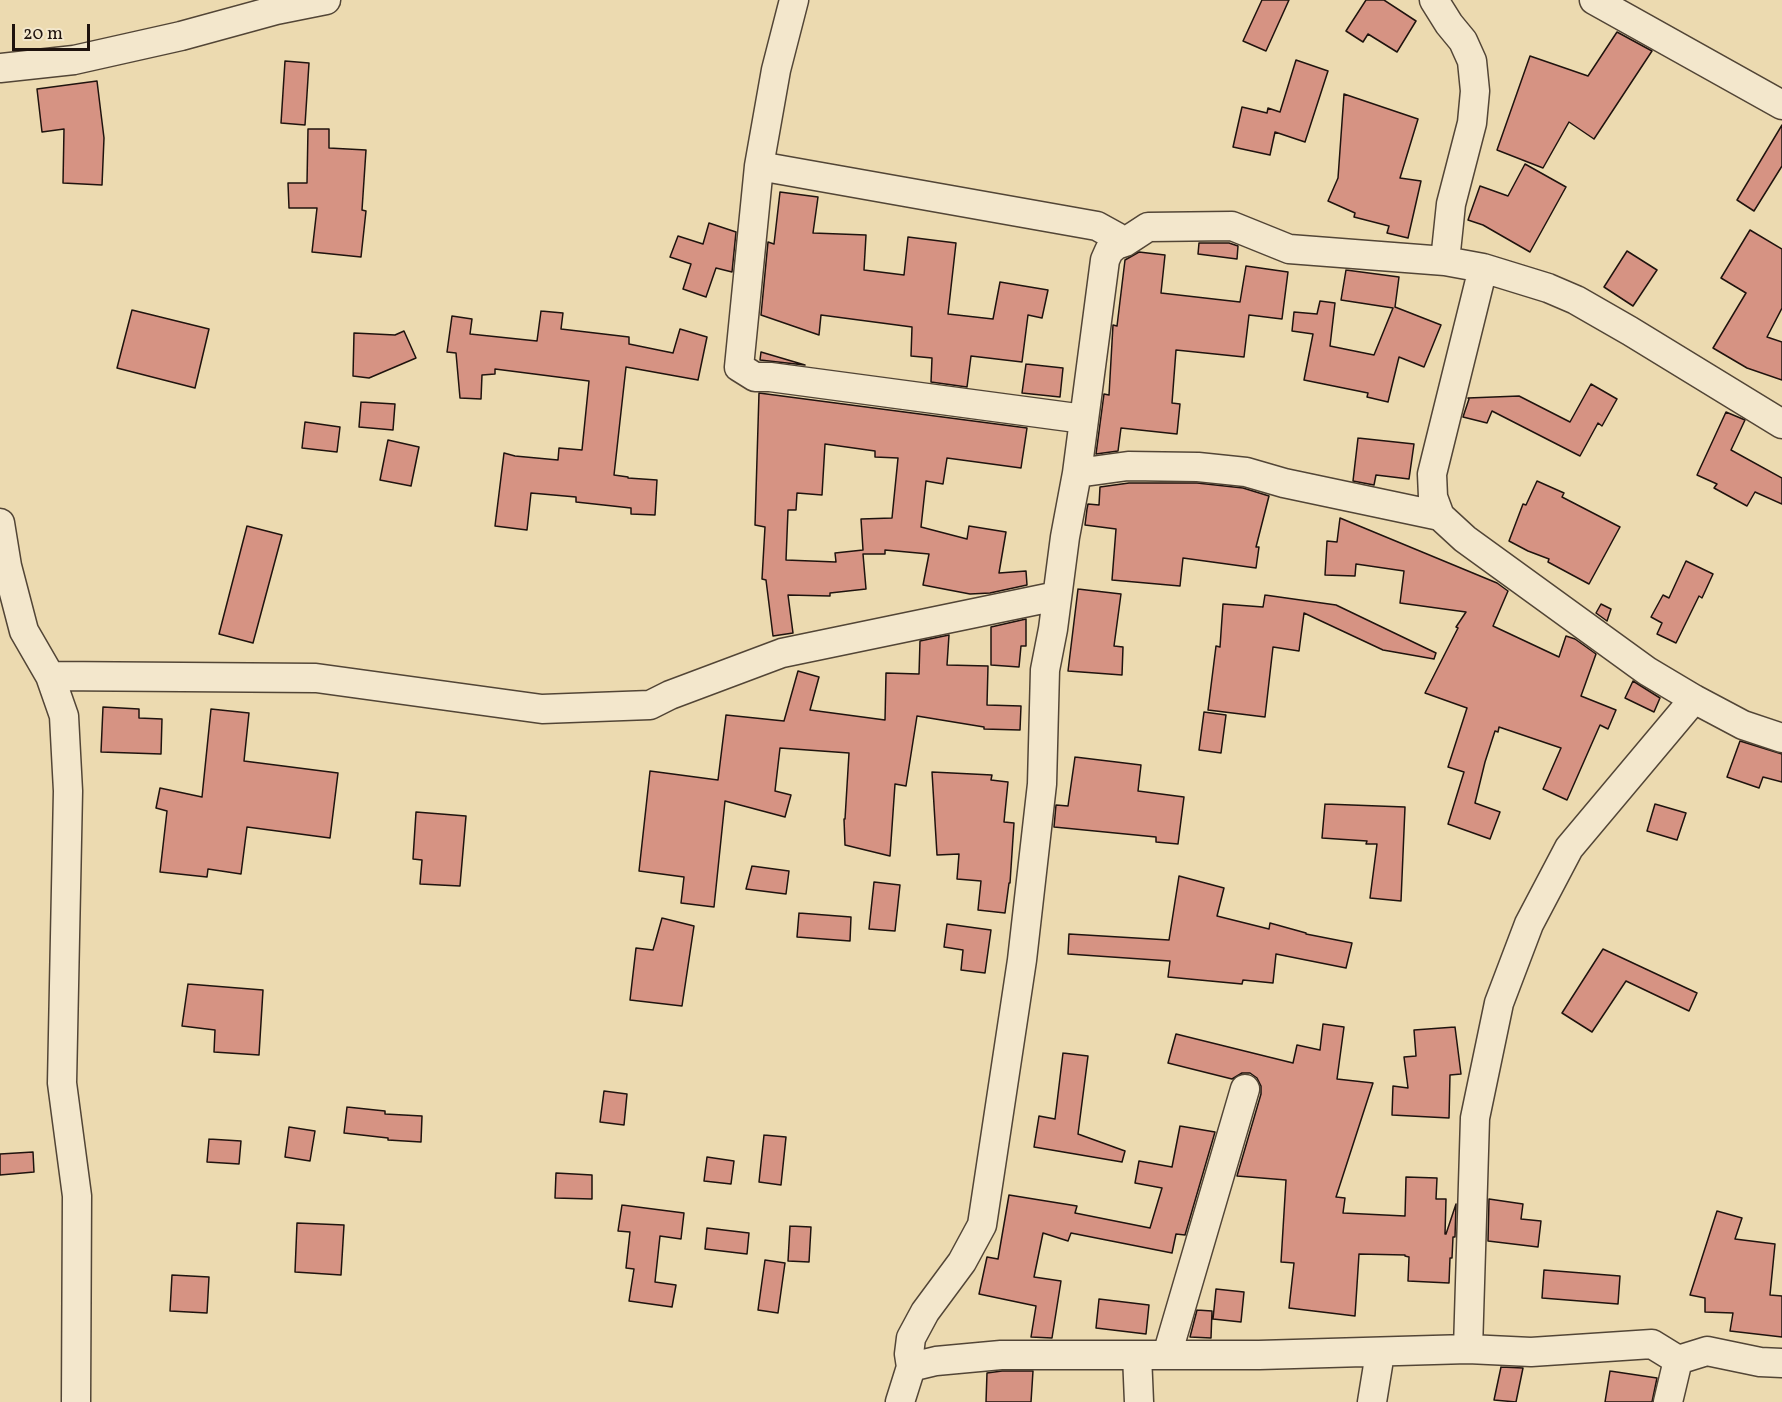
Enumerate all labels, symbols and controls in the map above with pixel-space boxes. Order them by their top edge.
scale bar [15,12,93,50]
text: 20 m [23,22,63,47]

